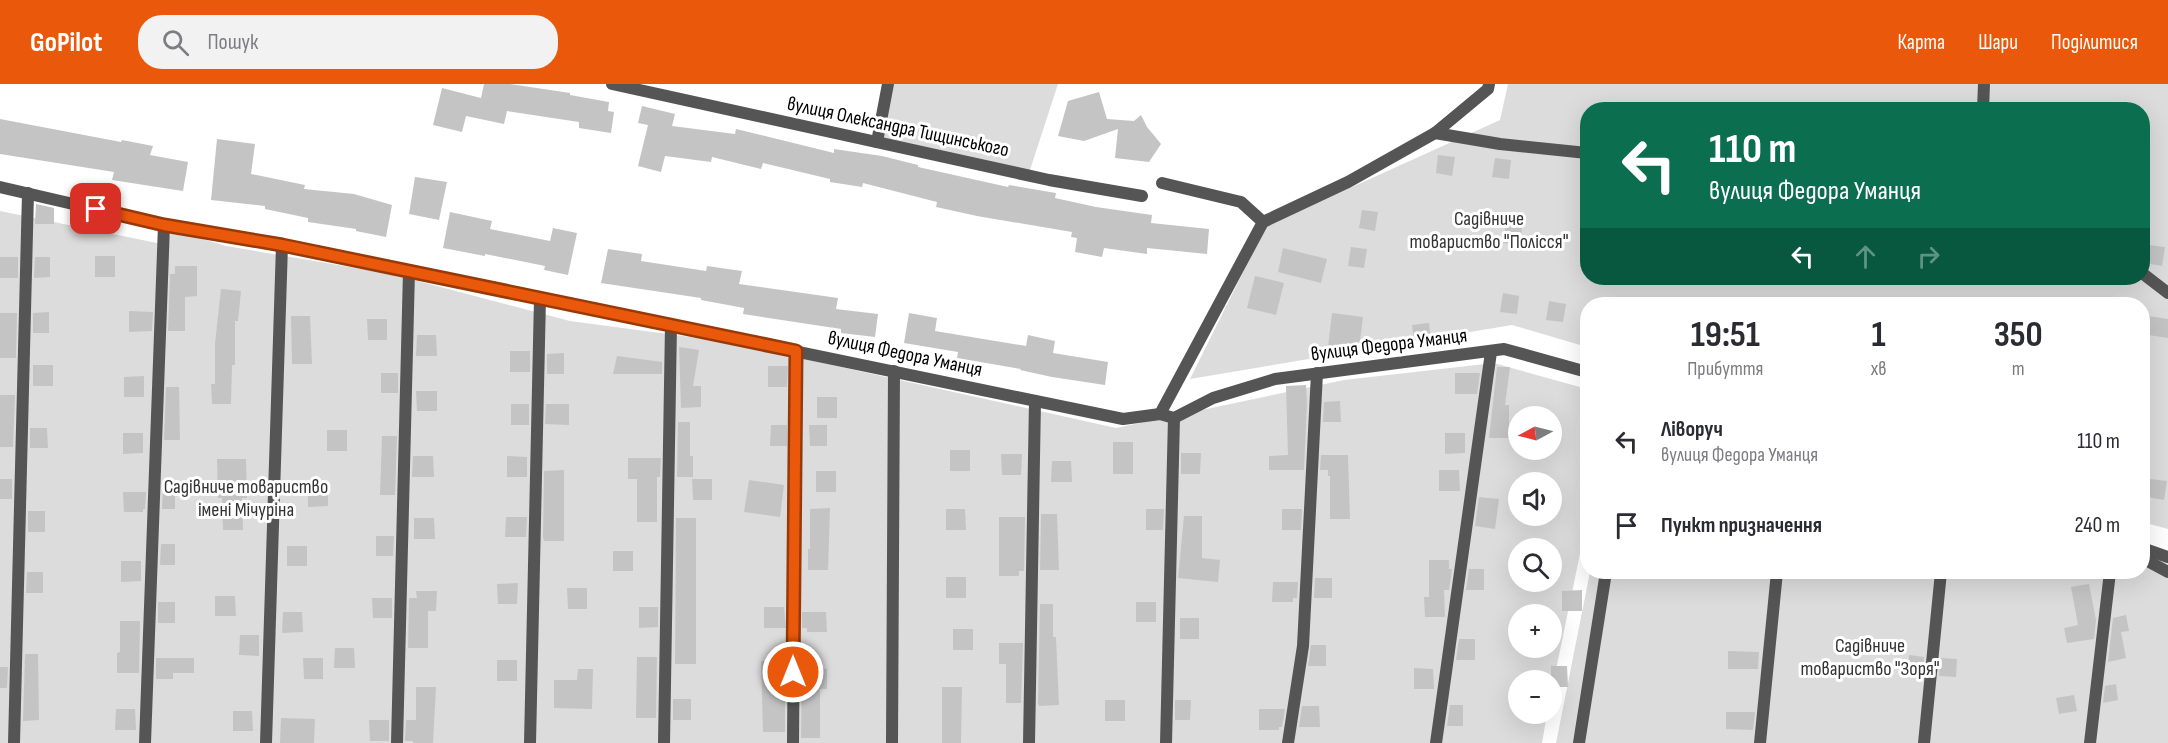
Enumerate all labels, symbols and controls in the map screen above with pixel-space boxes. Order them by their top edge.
search box [138,15,558,69]
text: GoPilot [30,26,102,59]
icon: search [159,26,192,59]
text: Пошук [207,29,258,56]
text: Карта [1897,30,1945,55]
text: Шари [1978,30,2018,55]
text: Поділитися [2051,30,2138,55]
street label: вулиця Олександра Тищинського [785,92,1011,162]
text: 110 m [1709,124,1796,175]
icon: left [1610,126,1688,204]
text: вулиця Федора Уманця [1709,175,1921,207]
pin [70,183,121,234]
icon: arrive [79,192,112,225]
park label: Садівниче товариство "Полісся" [1410,207,1568,254]
icon: left [1786,240,1819,273]
icon: ahead [1849,240,1882,273]
icon: right [1912,240,1945,273]
text: 19:51 [1691,314,1760,357]
text: 1 [1871,314,1886,357]
text: 350 [1994,314,2043,357]
street label: вулиця Федора Уманця [1310,324,1468,366]
street label: вулиця Федора Уманця [826,326,984,382]
text: Прибуття [1687,357,1763,381]
text: хв [1871,357,1886,381]
text: m [2012,357,2025,381]
north arrow [1508,406,1562,460]
map controls [1508,406,1562,724]
text: Ліворуч [1661,416,1723,443]
icon: left [1610,425,1643,458]
text: 110 m [2077,428,2120,455]
text: вулиця Федора Уманця [1661,443,1818,467]
button: sound [1508,472,1562,526]
park label: Садівниче товариство імені Мічуріна [164,475,328,522]
icon: arrive [1610,509,1643,542]
text: Пункт призначення [1661,512,1822,539]
text: 240 m [2074,512,2120,539]
button: search [1508,538,1562,592]
button: + [1508,604,1562,658]
park label: Садівниче товариство "Зоря" [1800,634,1940,681]
position arrow [761,640,825,704]
button: − [1508,670,1562,724]

